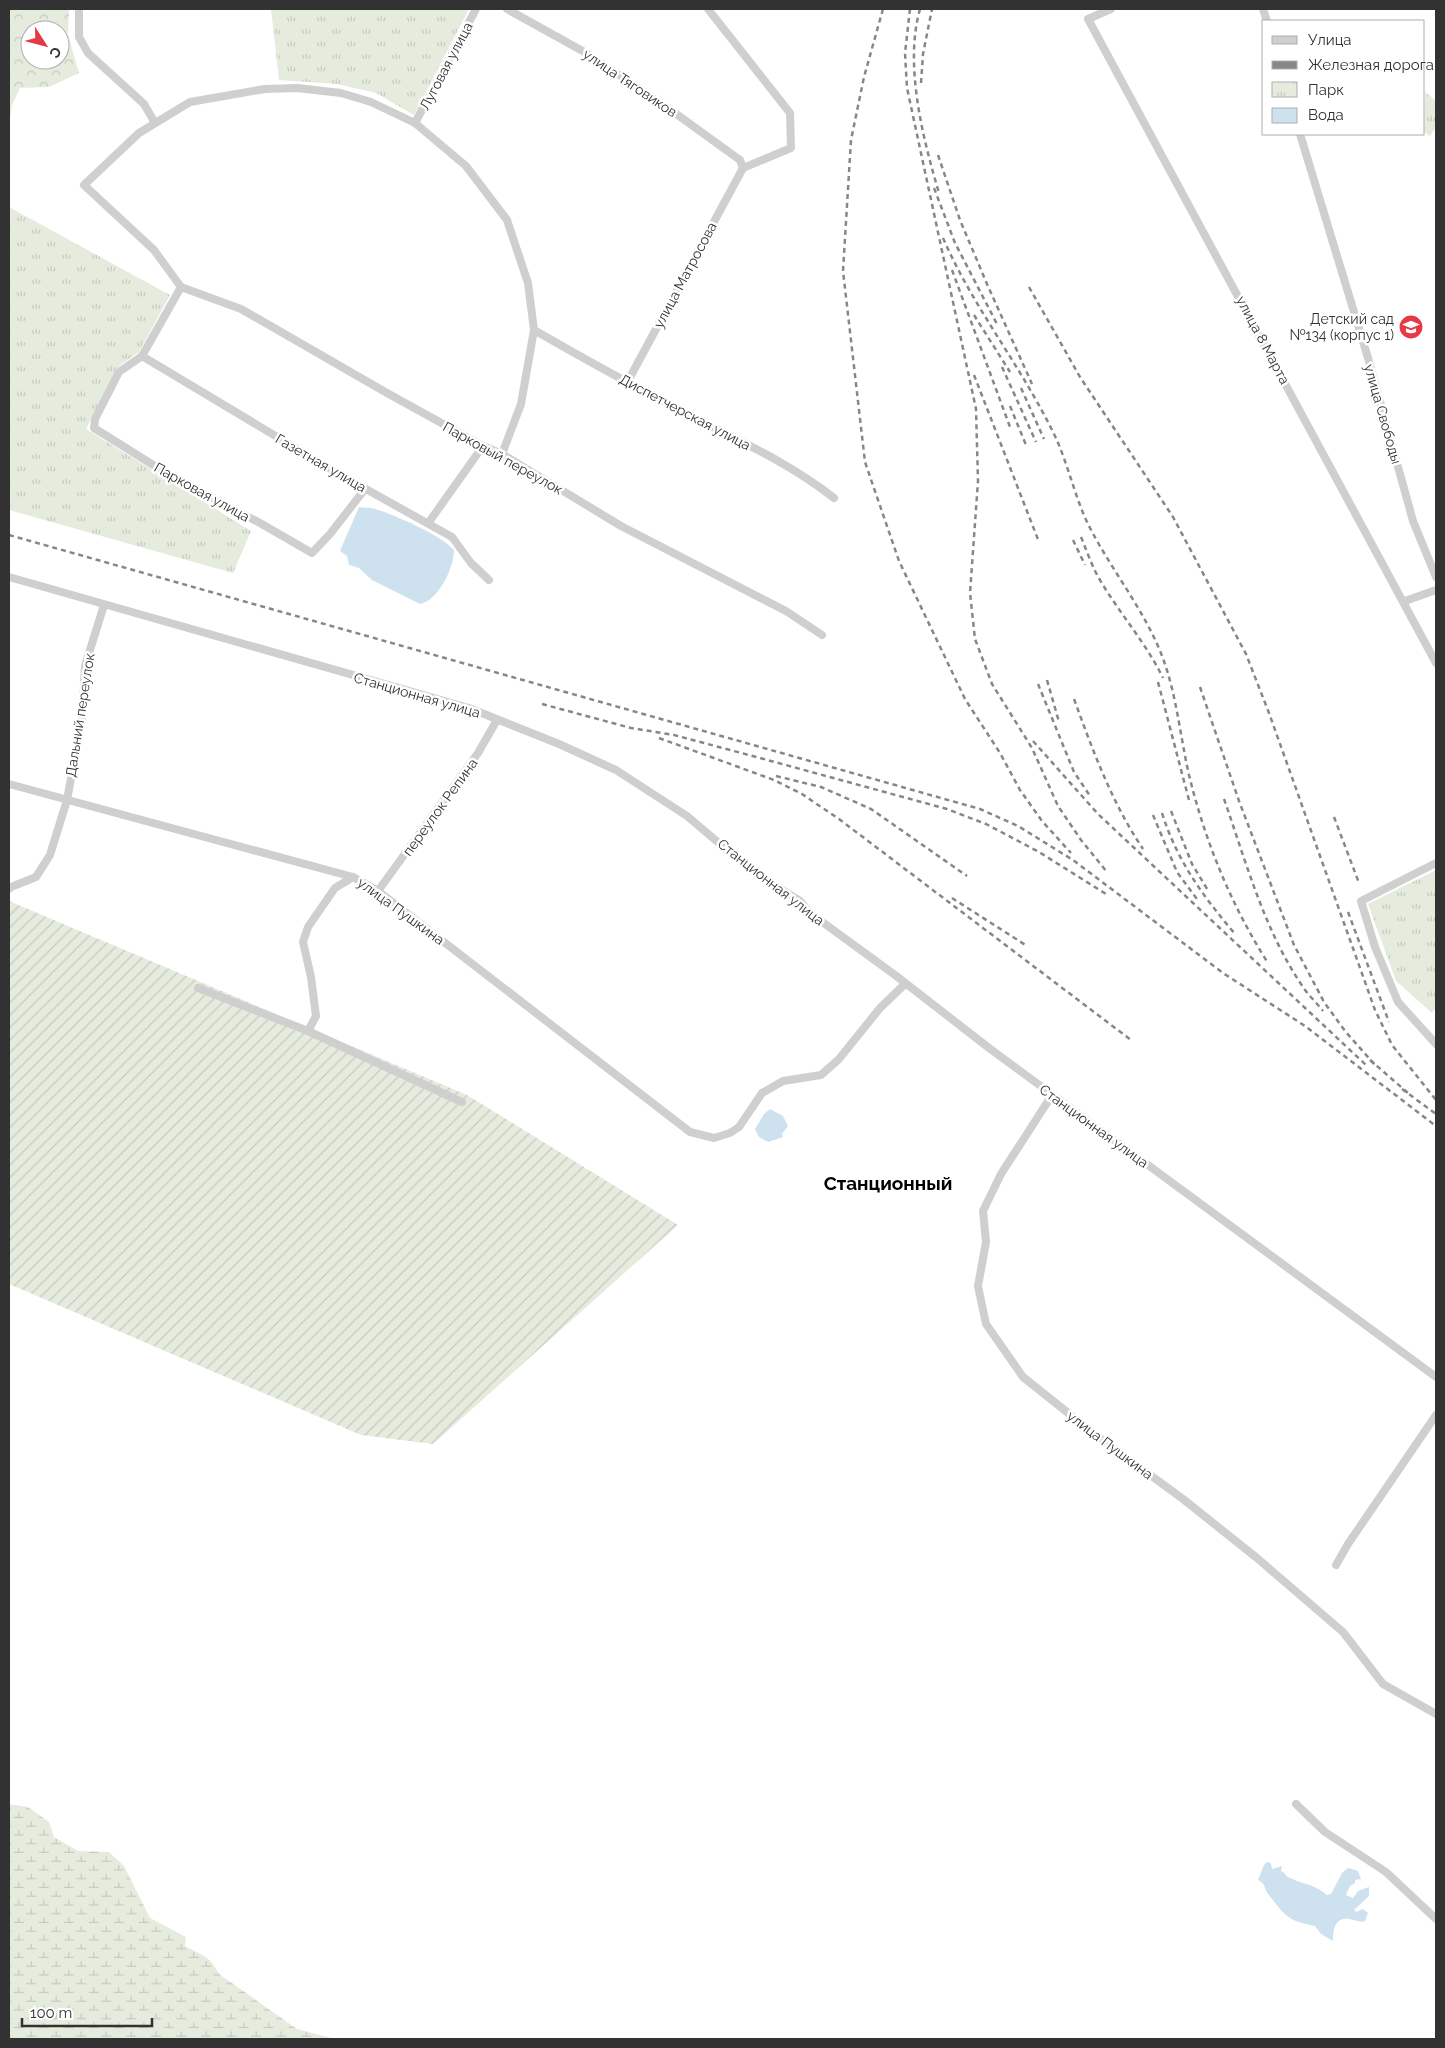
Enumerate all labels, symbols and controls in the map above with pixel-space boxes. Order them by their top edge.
street label: Луговая улица [416,19,476,113]
north arrow [20,20,70,70]
legend [1262,20,1425,135]
text: Улица [1308,31,1352,49]
text: С [46,44,65,62]
street label: улица Тяговиков [580,46,680,120]
text: Железная дорога [1308,56,1434,74]
text: Парк [1308,81,1344,99]
text: Вода [1308,106,1344,124]
street label: улица Матросова [650,219,720,331]
street label: улица 8 Марта [1233,293,1293,387]
place label: Детский сад №134 (корпус 1) [1289,311,1394,343]
school or university icon: Детский сад №134 (корпус 1) [1398,314,1424,340]
street label: улица Свободы [1361,362,1405,466]
street label: Диспетчерская улица [617,371,753,453]
street label: Парковый переулок [440,418,566,498]
street label: Газетная улица [273,431,369,495]
street label: Парковая улица [151,459,253,525]
street label: Дальний переулок [62,652,98,778]
street label: Станционная улица [352,669,482,721]
street label: переулок Репина [399,755,481,859]
street label: Станционная улица [715,835,827,929]
street label: улица Пушкина [355,874,447,948]
street label: Станционная улица [1036,1081,1152,1171]
district label: Станционный [824,1172,952,1194]
street label: улица Пушкина [1064,1408,1156,1482]
scale bar [22,1996,152,2028]
text: 100 m [30,2004,72,2022]

